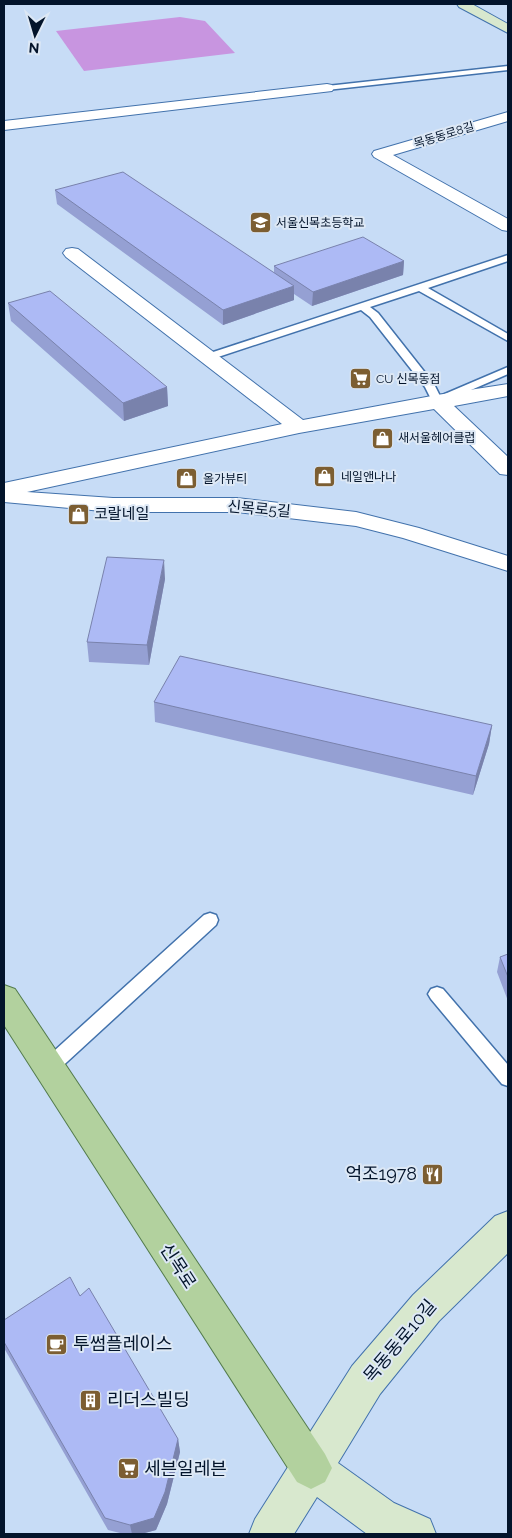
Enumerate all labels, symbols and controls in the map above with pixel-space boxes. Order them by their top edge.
north arrow [10,10,60,60]
text: N [28,40,40,56]
street label: 목동동로8길 [412,119,476,151]
school or university icon: 서울신목초등학교 [248,211,272,235]
place label: 서울신목초등학교 [276,216,364,230]
supermarket icon: CU 신목동점 [348,367,372,391]
place label: CU 신목동점 [376,372,441,386]
shop icon: 새서울헤어클럽 [370,426,394,450]
place label: 새서울헤어클럽 [398,431,475,445]
shop icon: 네일앤나나 [313,465,337,489]
shop icon: 올가뷰티 [175,467,199,491]
place label: 네일앤나나 [341,470,396,484]
place label: 올가뷰티 [203,472,247,486]
street label: 신목로5길 [227,497,291,521]
shop icon: 코랄네일 [66,502,90,526]
place label: 코랄네일 [94,505,149,523]
restaurant icon: 억조1978 [421,1162,445,1186]
place label: 억조1978 [345,1163,417,1184]
street label: 신목로 [156,1239,201,1292]
street label: 목동동로10길 [359,1295,440,1386]
cafe icon: 투썸플레이스 [45,1332,69,1356]
place label: 투썸플레이스 [73,1333,172,1354]
building icon: 리더스빌딩 [79,1388,103,1412]
place label: 리더스빌딩 [107,1389,190,1410]
supermarket icon: 세븐일레븐 [116,1457,140,1481]
place label: 세븐일레븐 [144,1458,227,1479]

